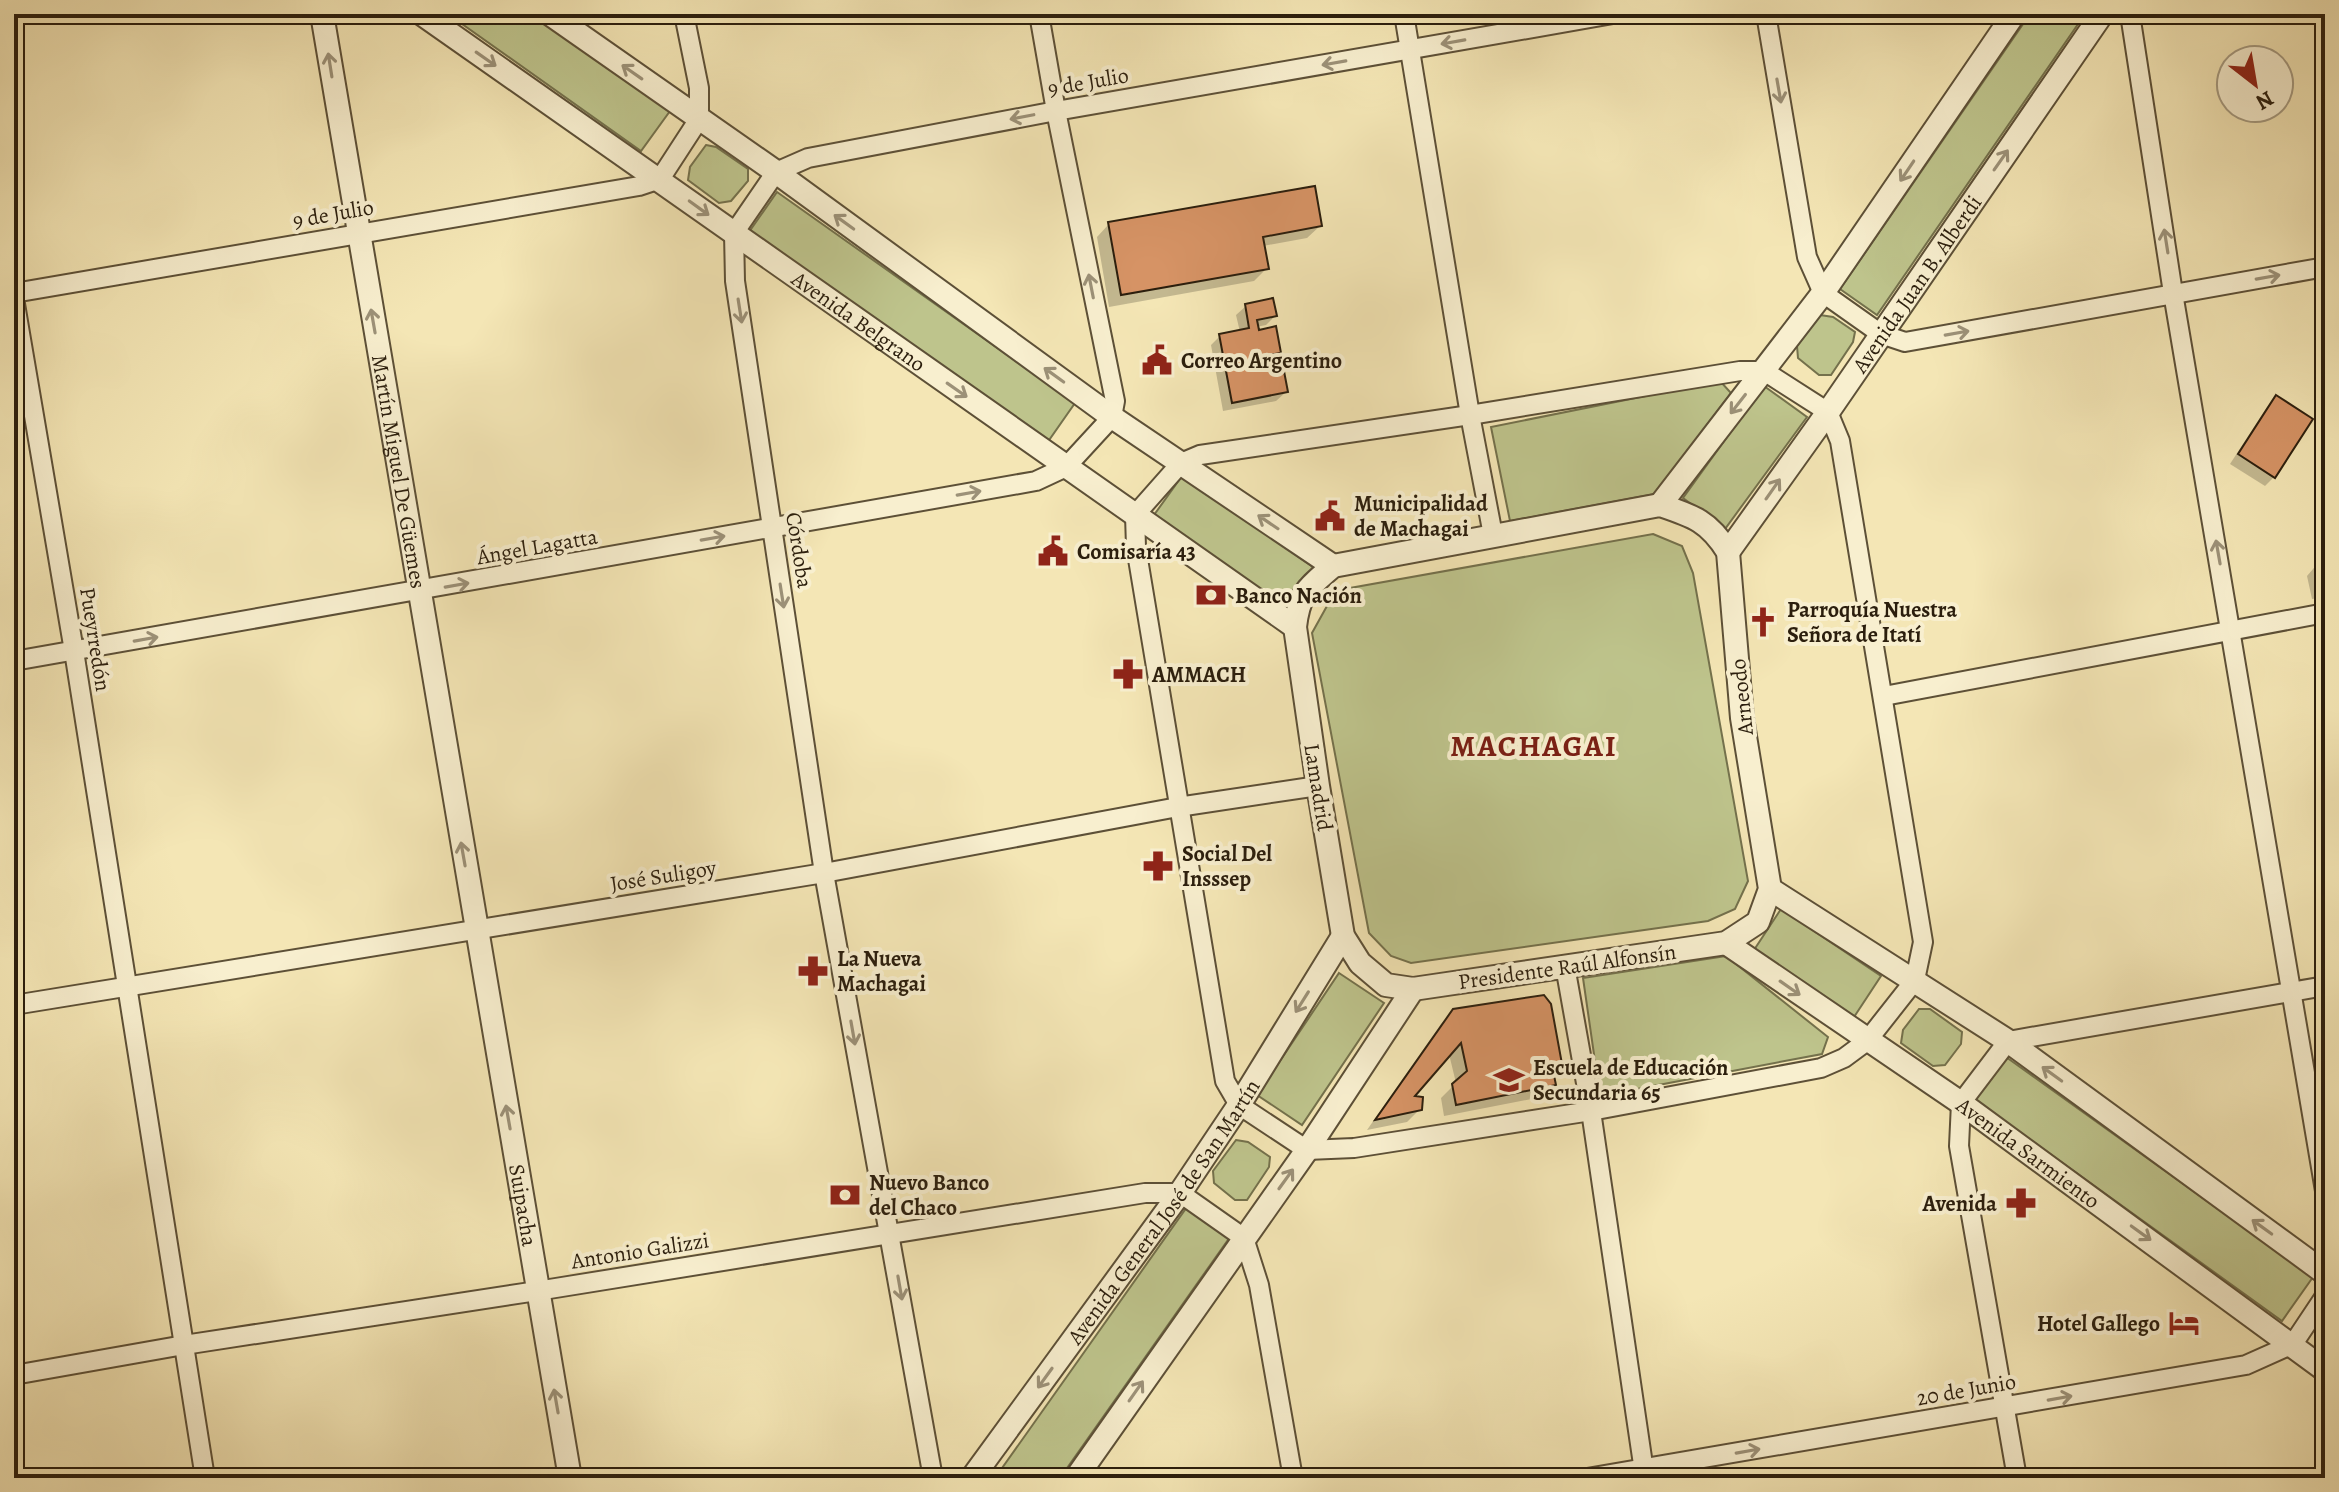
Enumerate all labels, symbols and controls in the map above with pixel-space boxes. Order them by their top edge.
one-way arrow [1441,35,1467,50]
north arrow [2215,44,2295,124]
one-way arrow [475,51,497,67]
one-way arrow [322,52,337,78]
one-way arrow [1321,56,1347,71]
street label: 9 de Julio [1046,60,1131,104]
one-way arrow [621,63,643,80]
one-way arrow [1773,78,1788,103]
text: N [2250,83,2279,117]
one-way arrow [1010,111,1036,126]
one-way arrow [1993,150,2009,172]
one-way arrow [1899,159,1915,181]
street label: Avenida Juan B. Alberdi [1845,189,1989,380]
street label: 9 de Julio [291,192,376,236]
one-way arrow [688,199,709,216]
one-way arrow [834,213,855,230]
one-way arrow [2158,229,2173,254]
street label: Avenida Belgrano [785,264,931,379]
one-way arrow [2255,269,2280,284]
one-way arrow [1083,273,1098,299]
one-way arrow [733,298,748,323]
one-way arrow [364,309,379,334]
one-way arrow [1944,324,1969,339]
public building icon: Correo Argentino [1140,343,1174,377]
place label: Correo Argentino [1181,346,1342,376]
street label: Martín Miguel De Güemes [364,352,433,591]
one-way arrow [1044,367,1065,384]
one-way arrow [945,382,967,398]
one-way arrow [1729,393,1747,414]
one-way arrow [1765,478,1781,500]
one-way arrow [956,485,981,500]
place label: Municipalidad de Machagai [1354,489,1488,544]
public building icon: Municipalidad de Machagai [1313,499,1347,533]
street label: Córdoba [778,510,820,591]
one-way arrow [1258,514,1280,530]
street label: Ángel Lagatta [473,521,601,573]
one-way arrow [700,530,725,545]
public building icon: Comisaría 43 [1036,534,1070,568]
place label: Comisaría 43 [1077,537,1196,567]
one-way arrow [2209,540,2224,566]
one-way arrow [444,576,470,591]
bank icon: Banco Nación [1194,578,1228,612]
place label: Banco Nación [1235,581,1362,611]
one-way arrow [776,583,791,608]
street label: Pueyrredón [72,585,118,693]
place label: Parroquía Nuestra Señora de Itatí [1787,595,1957,650]
church icon: Parroquía Nuestra Señora de Itatí [1746,605,1780,639]
one-way arrow [133,630,158,645]
pharmacy icon: AMMACH [1111,657,1145,691]
street label: Arneodo [1723,657,1761,737]
place label: AMMACH [1151,660,1246,690]
district label: MACHAGAI [1450,726,1618,766]
street label: Lamadrid [1296,741,1340,833]
place label: Social Del Insssep [1182,839,1272,894]
one-way arrow [454,841,469,867]
pharmacy icon: Social Del Insssep [1141,849,1175,883]
street label: José Suligoy [608,853,718,899]
street label: Presidente Raúl Alfonsín [1456,937,1678,997]
place label: La Nueva Machagai [837,944,926,999]
pharmacy icon: La Nueva Machagai [796,954,830,988]
one-way arrow [1779,980,1801,996]
one-way arrow [1294,990,1310,1013]
one-way arrow [847,1019,862,1045]
place label: Escuela de Educación Secundaria 65 [1533,1053,1728,1108]
school or university icon: Escuela de Educación Secundaria 65 [1492,1063,1526,1097]
one-way arrow [2042,1065,2064,1082]
street label: Avenida General José de San Martín [1060,1074,1267,1352]
street label: Avenida Sarmiento [1952,1091,2106,1213]
one-way arrow [499,1105,514,1131]
street label: Suipacha [501,1162,545,1249]
place label: Nuevo Banco del Chaco [869,1168,989,1223]
one-way arrow [1278,1168,1295,1190]
bank icon: Nuevo Banco del Chaco [828,1178,862,1212]
pharmacy icon: Avenida [2004,1186,2038,1220]
place label: Avenida [1922,1190,1997,1216]
one-way arrow [2252,1219,2273,1236]
street label: Antonio Galizzi [568,1225,711,1277]
one-way arrow [2129,1225,2151,1242]
one-way arrow [893,1275,908,1301]
hotel icon: Hotel Gallego [2167,1306,2201,1340]
place label: Hotel Gallego [2037,1309,2160,1339]
one-way arrow [1036,1367,1053,1389]
street label: 20 de Junio [1914,1367,2018,1413]
one-way arrow [1128,1381,1144,1403]
one-way arrow [548,1389,563,1414]
one-way arrow [2047,1389,2072,1404]
one-way arrow [1735,1443,1761,1458]

